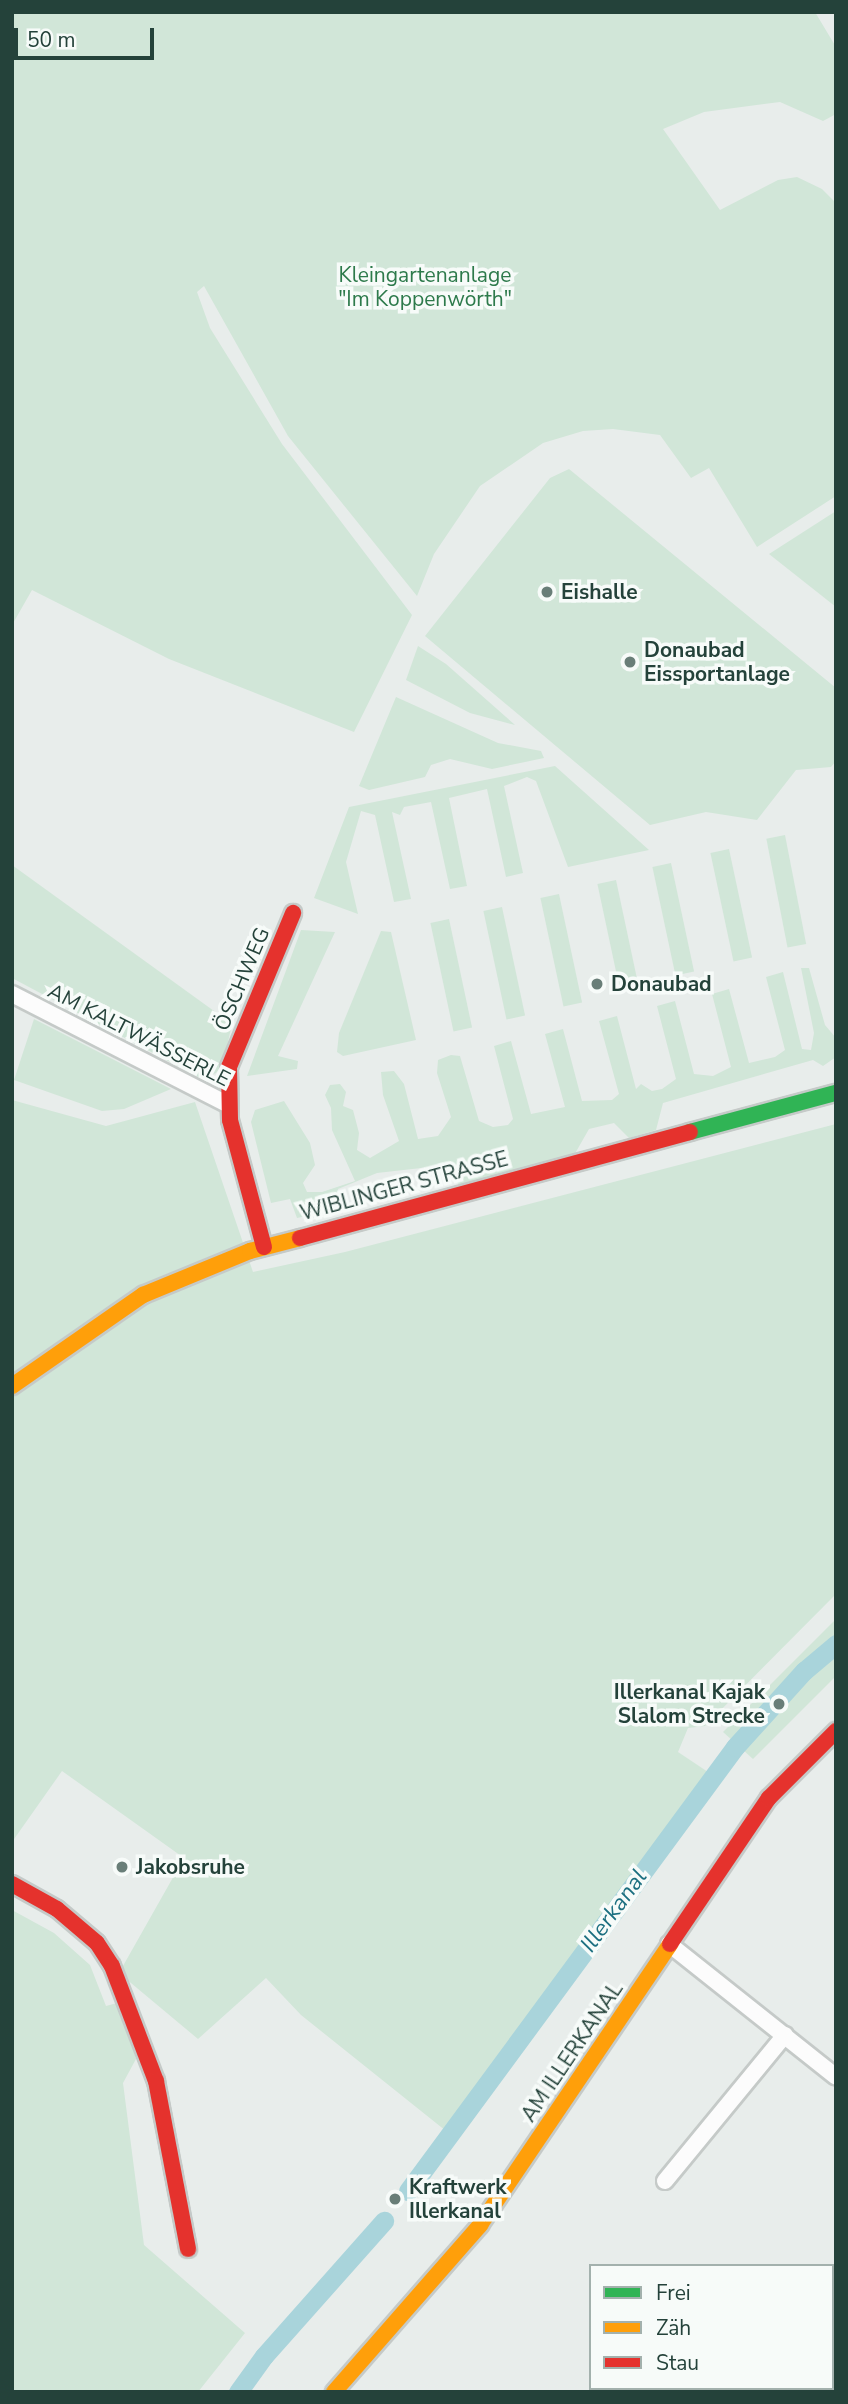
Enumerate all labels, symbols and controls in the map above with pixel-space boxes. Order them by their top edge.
scale bar [18,14,158,58]
text: 50 m [27,26,76,54]
park label: Kleingartenanlage "Im Koppenwörth" [338,262,512,312]
place label: Eishalle [561,579,638,605]
marker: Eishalle [539,584,555,600]
place label: Donaubad Eissportanlage [644,637,790,687]
marker: Donaubad Eissportanlage [622,654,638,670]
street label: ÖSCHWEG [209,924,275,1034]
place label: Donaubad [611,971,712,997]
marker: Donaubad [589,976,605,992]
street label: AM KALTWÄSSERLE [44,978,234,1092]
street label: WIBLINGER STRASSE [297,1146,511,1226]
place label: Illerkanal Kajak Slalom Strecke [614,1679,765,1729]
marker: Illerkanal Kajak Slalom Strecke [771,1696,787,1712]
place label: Jakobsruhe [136,1854,245,1880]
marker: Jakobsruhe [114,1859,130,1875]
water label: Illerkanal [575,1864,653,1958]
street label: AM ILLERKANAL [516,1977,628,2127]
place label: Kraftwerk Illerkanal [409,2174,506,2224]
marker: Kraftwerk Illerkanal [387,2191,403,2207]
legend [589,2264,834,2390]
text: Frei [656,2279,691,2307]
text: Zäh [656,2314,691,2342]
text: Stau [656,2349,699,2377]

